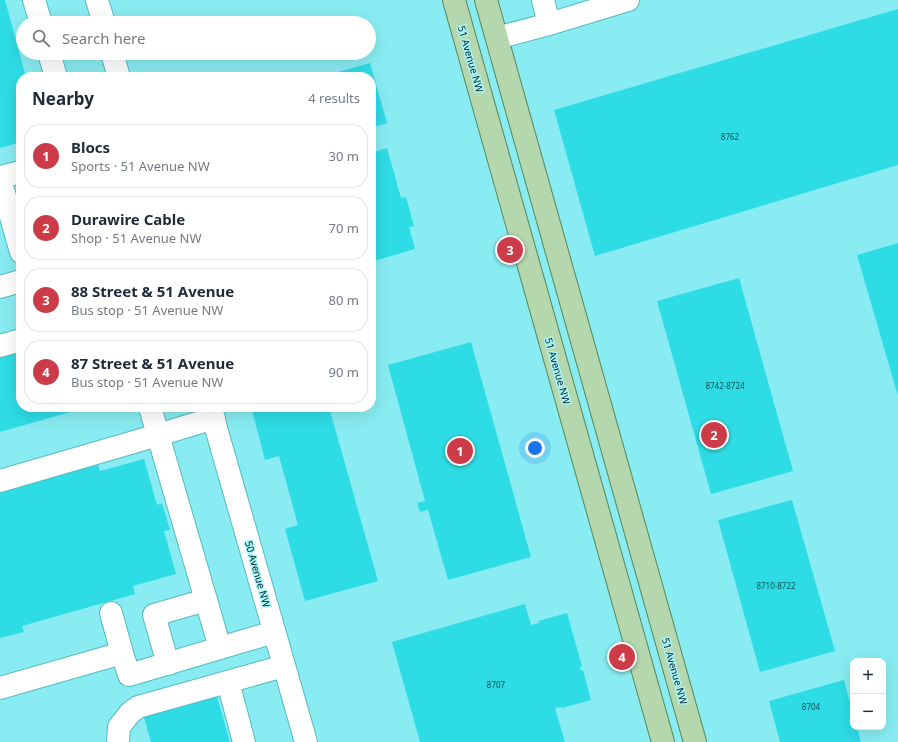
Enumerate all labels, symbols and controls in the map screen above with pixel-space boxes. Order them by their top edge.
search box [16,16,376,60]
street label: 51 Avenue NW [455,24,487,95]
icon: search [30,27,52,49]
text: Search here [62,28,145,48]
text: Nearby [32,87,94,110]
text: 4 results [308,89,360,107]
house number: 8762 [721,131,740,142]
text: Blocs [71,137,110,157]
text: 1 [42,147,50,165]
text: 30 m [329,147,359,165]
text: Sports · 51 Avenue NW [71,157,210,175]
text: Durawire Cable [71,209,185,229]
text: 2 [42,219,50,237]
text: 70 m [329,219,359,237]
text: Shop · 51 Avenue NW [71,229,202,247]
pin: 3 [497,235,523,265]
text: 88 Street & 51 Avenue [71,281,234,301]
text: 3 [42,291,50,309]
text: 80 m [329,291,359,309]
text: Bus stop · 51 Avenue NW [71,301,223,319]
street label: 51 Avenue NW [542,336,574,407]
text: 87 Street & 51 Avenue [71,353,234,373]
text: 4 [42,363,50,381]
text: 90 m [329,363,359,381]
text: Bus stop · 51 Avenue NW [71,373,223,391]
house number: 8742-8724 [705,380,745,391]
pin: 2 [701,420,727,450]
pin: 1 [447,436,473,466]
your location [525,438,545,458]
street label: 50 Avenue NW [242,539,274,610]
house number: 8710-8722 [756,580,796,591]
street label: 51 Avenue NW [659,636,691,707]
pin: 4 [609,642,635,672]
map controls [850,658,886,730]
button: + [850,658,886,694]
house number: 8707 [487,679,506,690]
button: − [850,694,886,730]
house number: 8704 [802,701,821,712]

